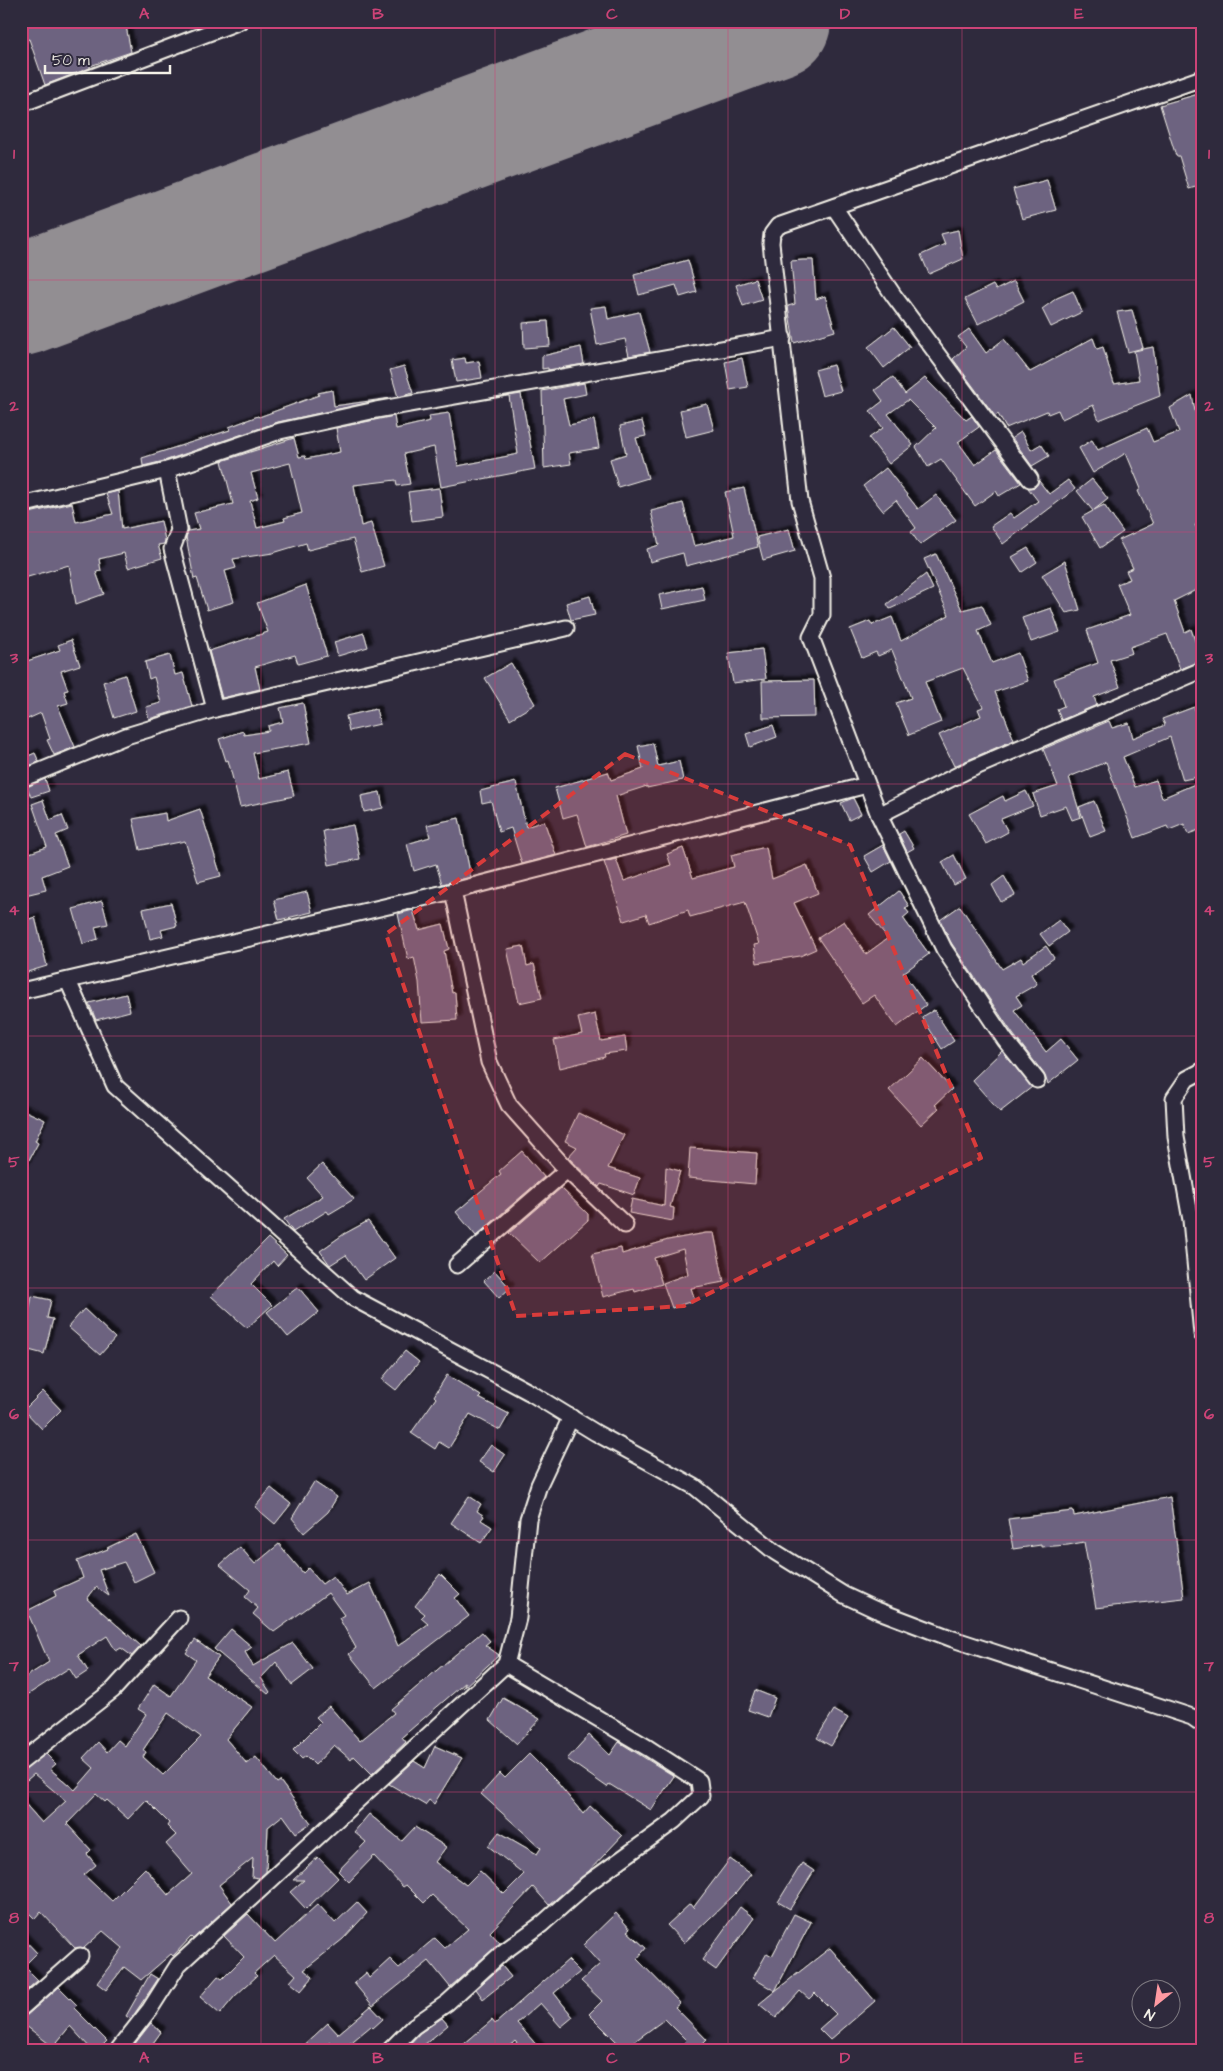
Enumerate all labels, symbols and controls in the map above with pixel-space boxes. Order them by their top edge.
text: A [139,3,150,25]
text: B [372,3,384,25]
text: C [606,3,618,25]
text: D [840,3,851,25]
text: E [1074,3,1084,25]
scale bar [45,42,170,74]
text: 50 m [52,50,90,71]
text: 1 [13,143,16,165]
text: 1 [1208,143,1211,165]
text: 2 [8,395,19,417]
text: 2 [1203,395,1214,417]
text: 3 [9,647,19,669]
text: 3 [1204,647,1214,669]
text: 4 [9,899,20,921]
text: 4 [1204,899,1215,921]
text: 5 [8,1151,20,1173]
text: 5 [1203,1151,1215,1173]
text: 6 [9,1403,19,1425]
text: 6 [1204,1403,1214,1425]
text: 7 [8,1655,19,1677]
text: 7 [1203,1655,1214,1677]
text: 8 [9,1907,20,1929]
text: 8 [1204,1907,1215,1929]
north arrow [1130,1978,1180,2028]
text: N [1141,2003,1159,2025]
text: A [139,2047,150,2069]
text: B [372,2047,384,2069]
text: C [606,2047,618,2069]
text: D [840,2047,851,2069]
text: E [1074,2047,1084,2069]

